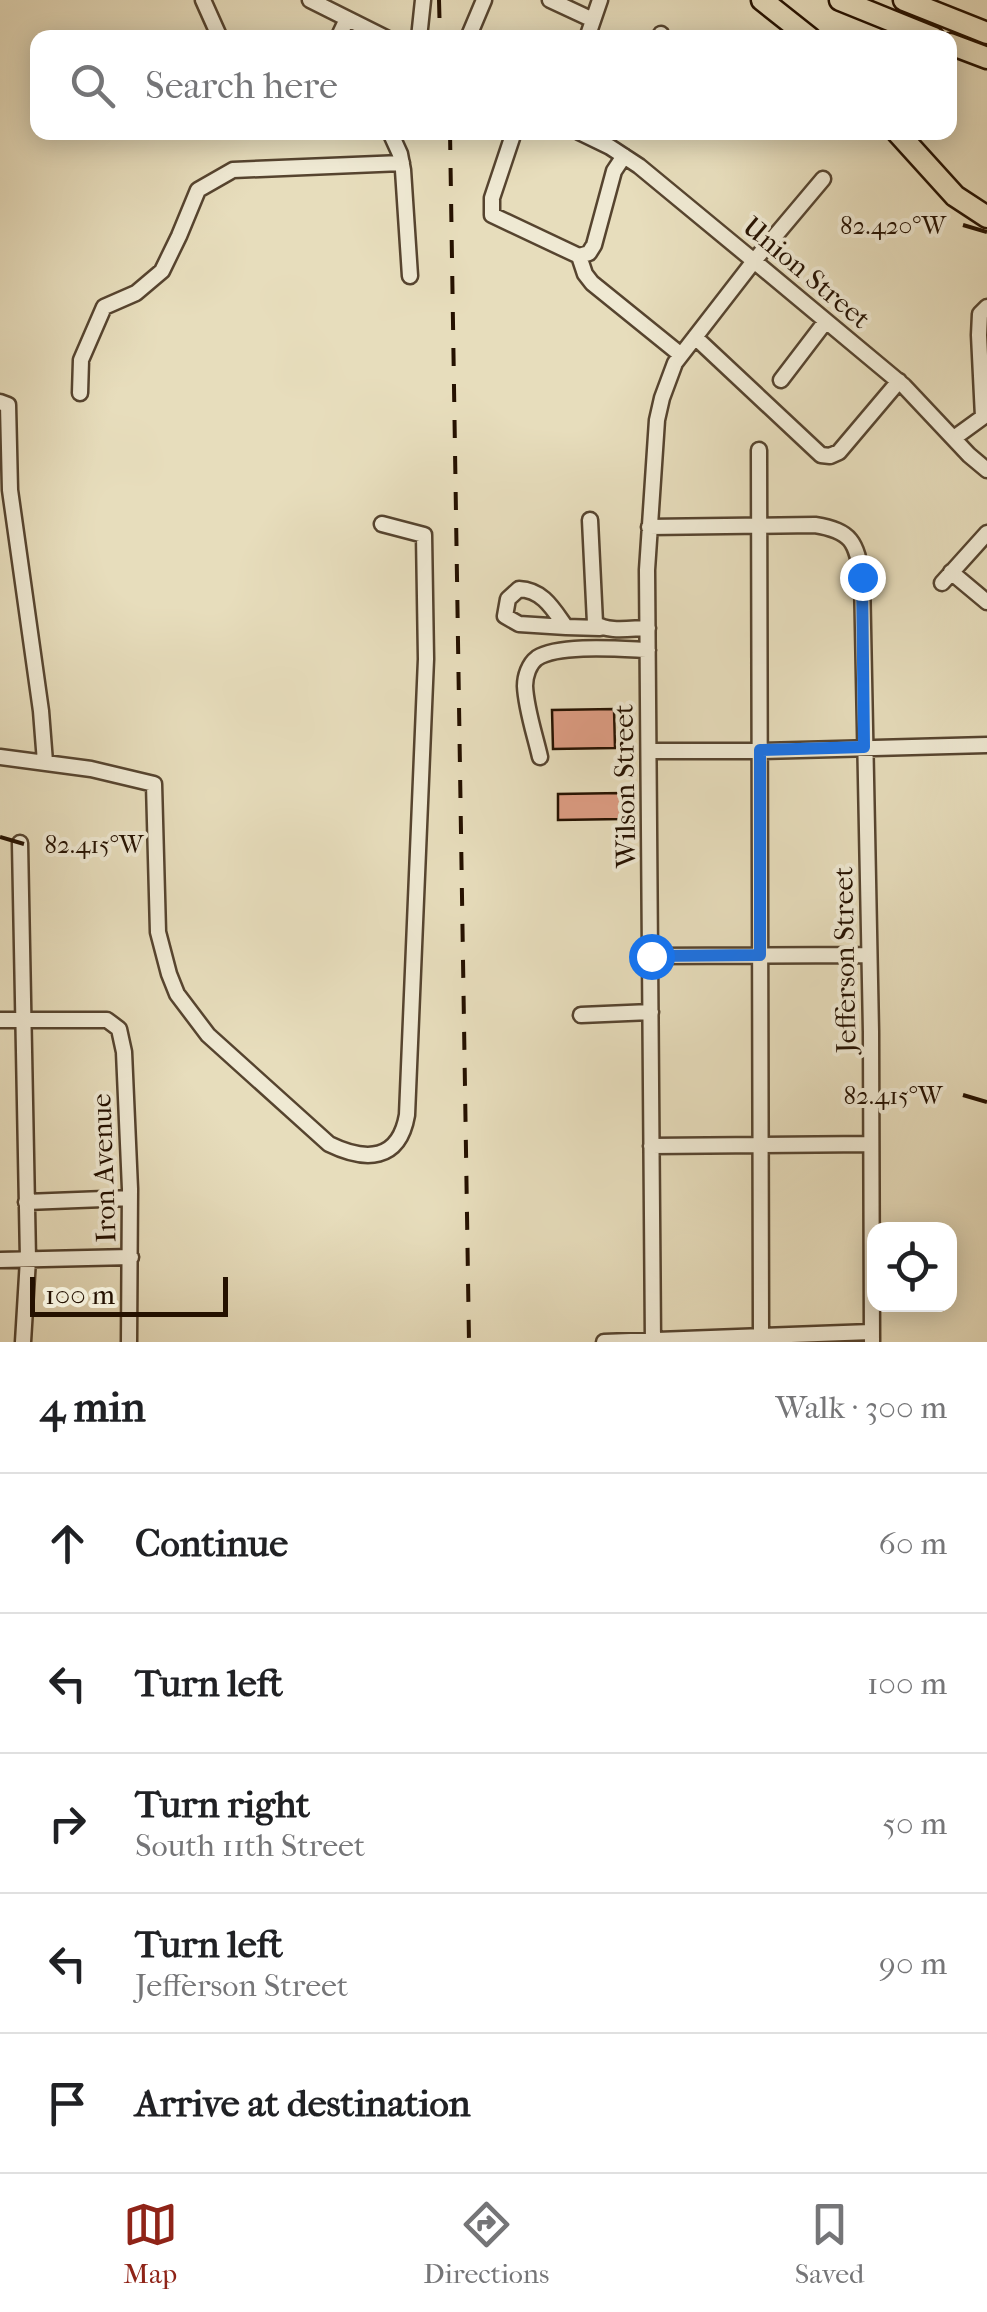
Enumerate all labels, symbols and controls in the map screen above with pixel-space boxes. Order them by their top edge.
search box [30,30,957,140]
icon: search [65,58,120,113]
text: Search here [145,63,338,108]
street label: Union Street [736,210,877,335]
text: 82.420°W [840,211,947,240]
route end [840,555,886,601]
street label: Wilson Street [607,704,642,869]
text: 82.415°W [45,830,145,859]
street label: Jefferson Street [826,866,863,1056]
route start [629,934,675,980]
text: 82.415°W [844,1081,944,1110]
street label: Iron Avenue [84,1093,123,1243]
map controls [867,1222,957,1312]
button: locate [867,1222,957,1312]
scale bar [30,1272,228,1316]
text: 100 m [45,1278,115,1311]
text: 4 min [40,1383,146,1432]
text: Walk · 300 m [776,1389,947,1426]
icon: ahead [40,1516,95,1571]
text: Continue [135,1521,288,1566]
text: 60 m [879,1525,947,1562]
icon: left [40,1656,95,1711]
text: Turn left [135,1661,283,1706]
text: 100 m [867,1665,947,1702]
text: Turn right [135,1782,310,1827]
icon: right [40,1796,95,1851]
text: 50 m [882,1805,947,1842]
text: South 11th Street [135,1827,365,1864]
text: Turn left [135,1922,283,1967]
icon: left [40,1936,95,1991]
text: 90 m [879,1945,947,1982]
text: Jefferson Street [135,1967,348,2004]
icon: arrive [40,2076,95,2131]
text: Arrive at destination [135,2081,471,2126]
tab: Map [123,2197,178,2290]
tab: Directions [423,2197,549,2290]
tab: Saved [795,2197,864,2290]

